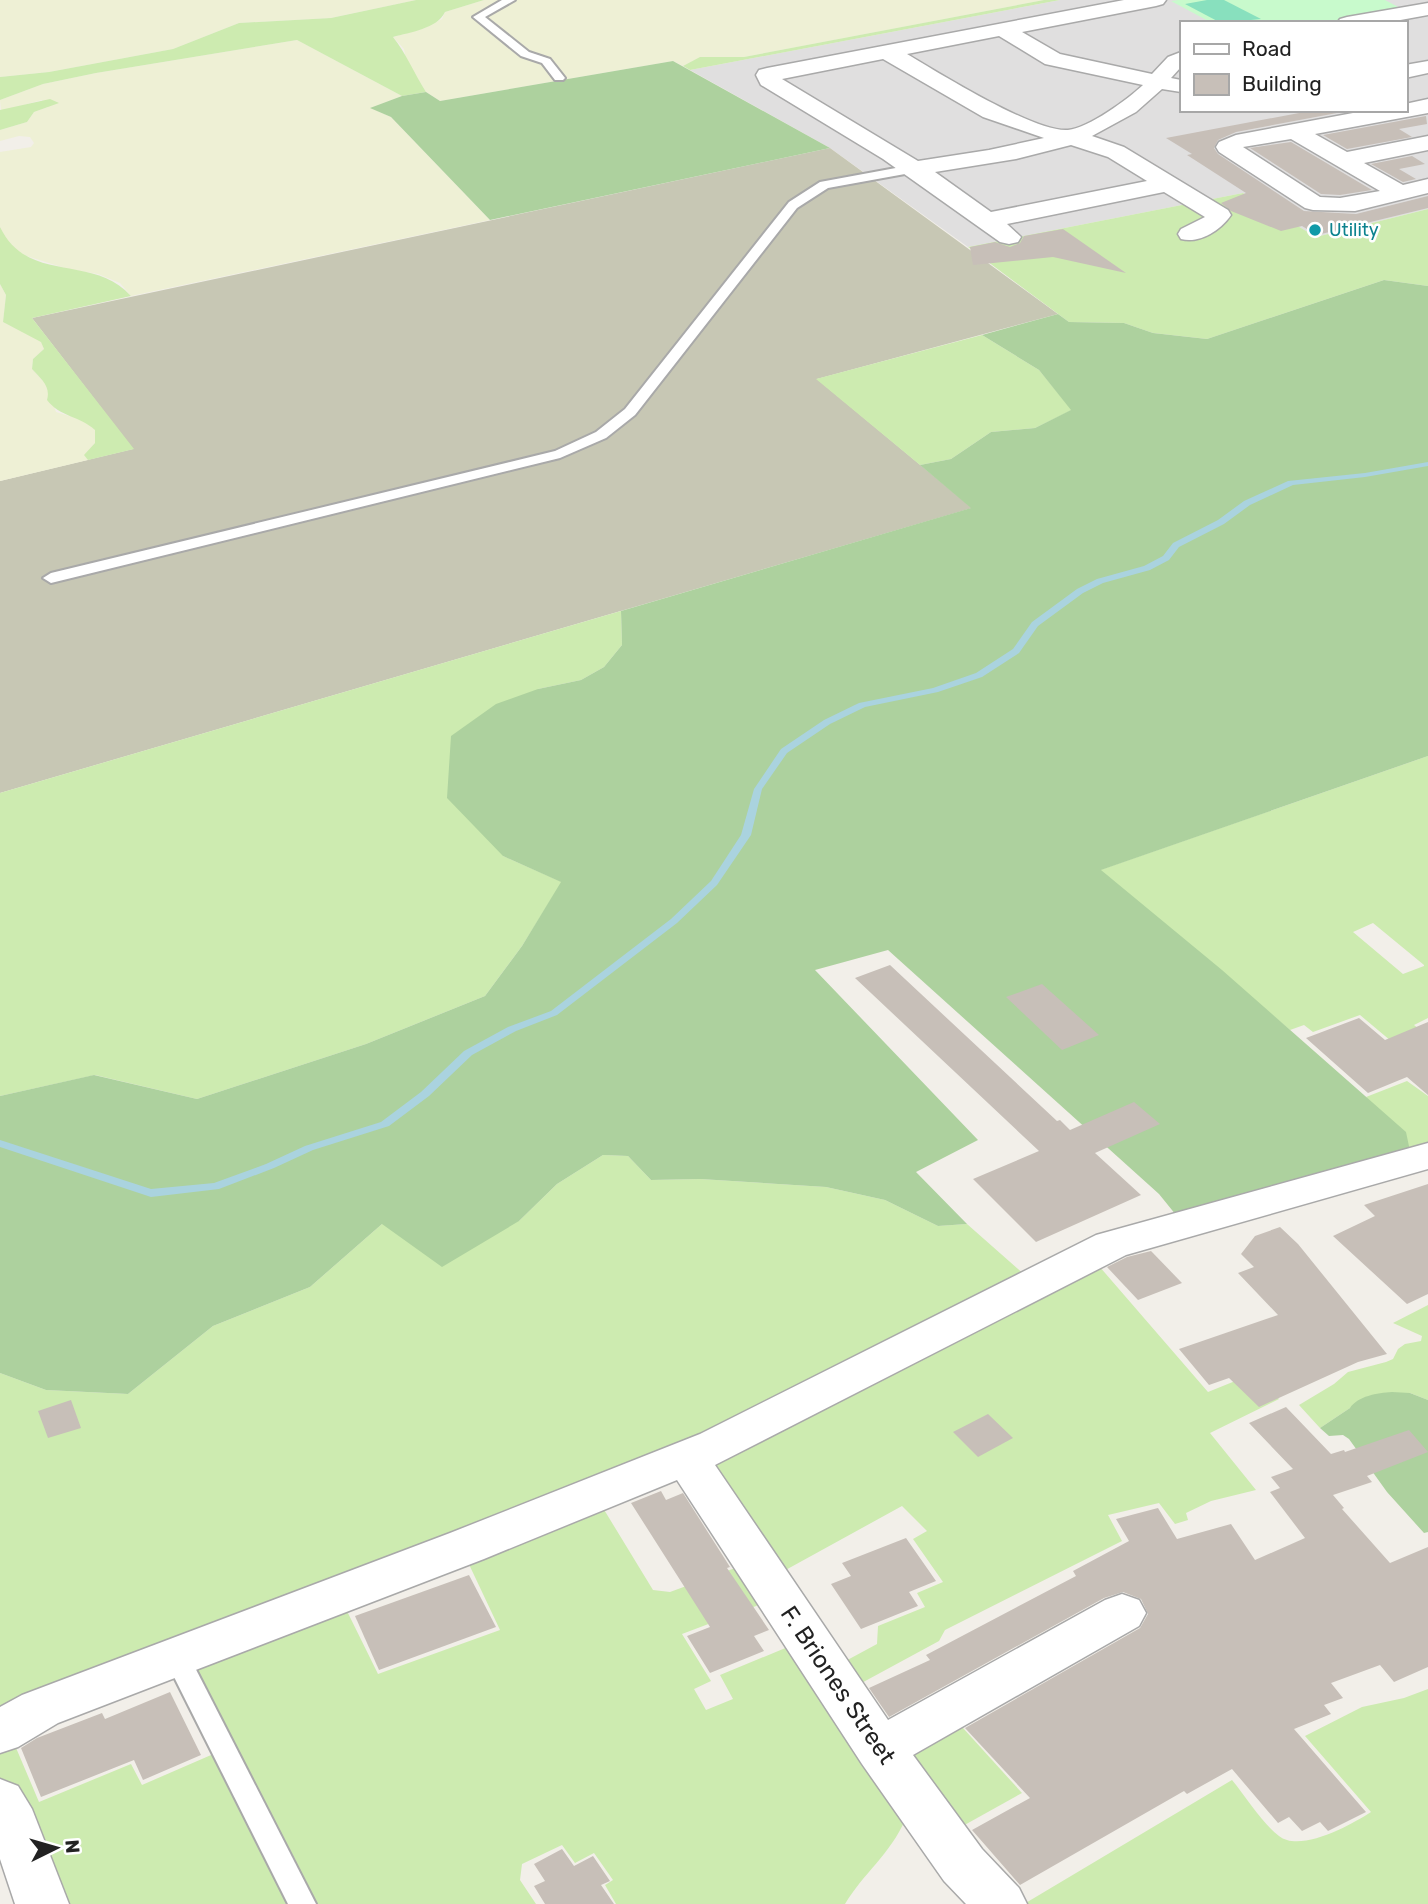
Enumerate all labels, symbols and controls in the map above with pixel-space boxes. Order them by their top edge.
legend [1180,21,1407,112]
text: Road [1242,36,1292,61]
text: Building [1242,71,1322,96]
place label: Utility [1329,219,1379,241]
marker: Utility [1307,222,1323,238]
street label: F. Briones Street [775,1601,901,1769]
north arrow [21,1813,91,1883]
text: N [60,1839,84,1854]

